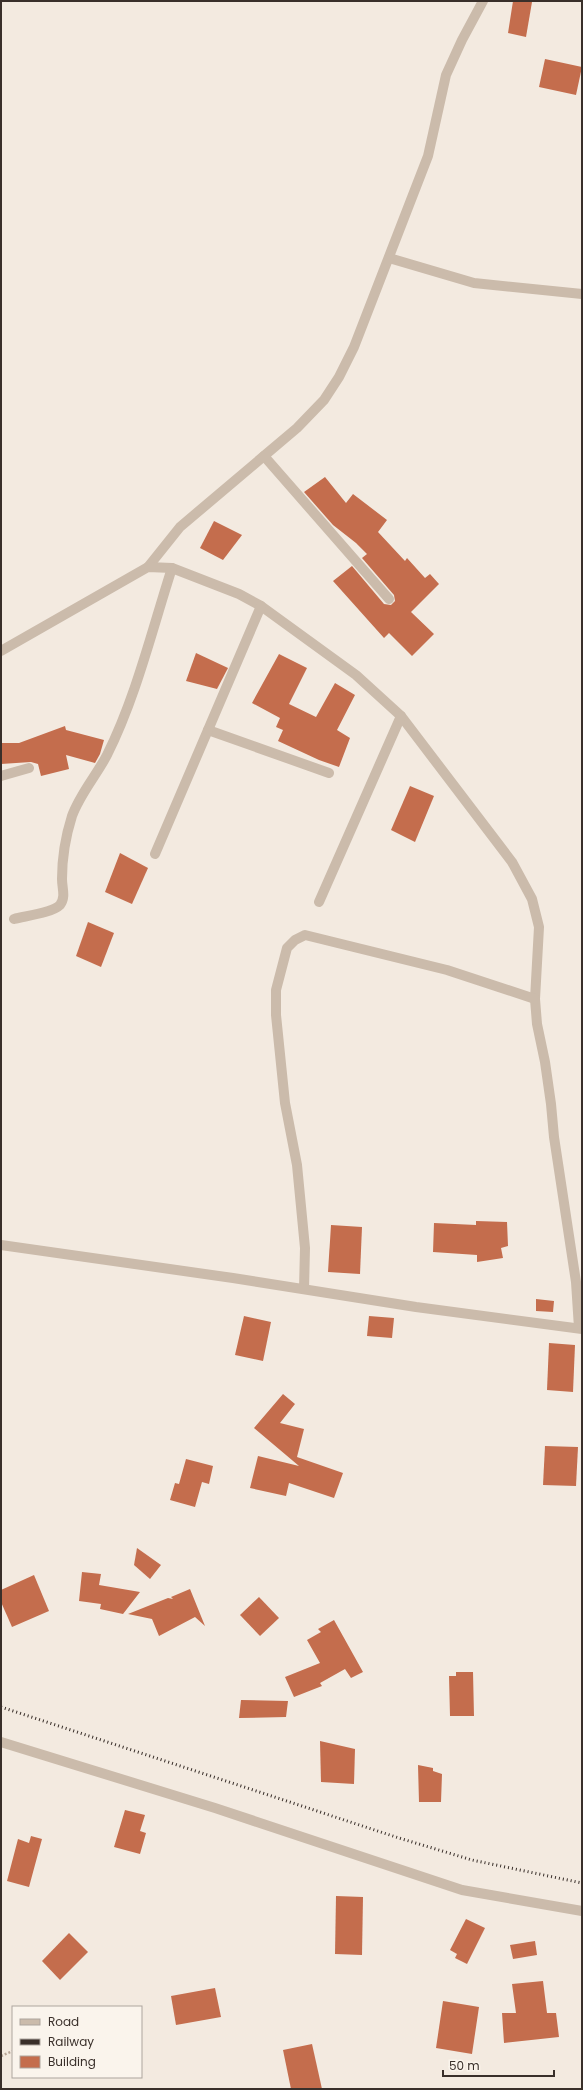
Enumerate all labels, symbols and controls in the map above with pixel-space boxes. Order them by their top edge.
legend [12,2006,142,2078]
text: Road [48,2013,79,2030]
text: Railway [48,2033,94,2050]
scale bar [443,2052,554,2078]
text: Building [48,2053,96,2070]
text: 50 m [449,2057,480,2074]

